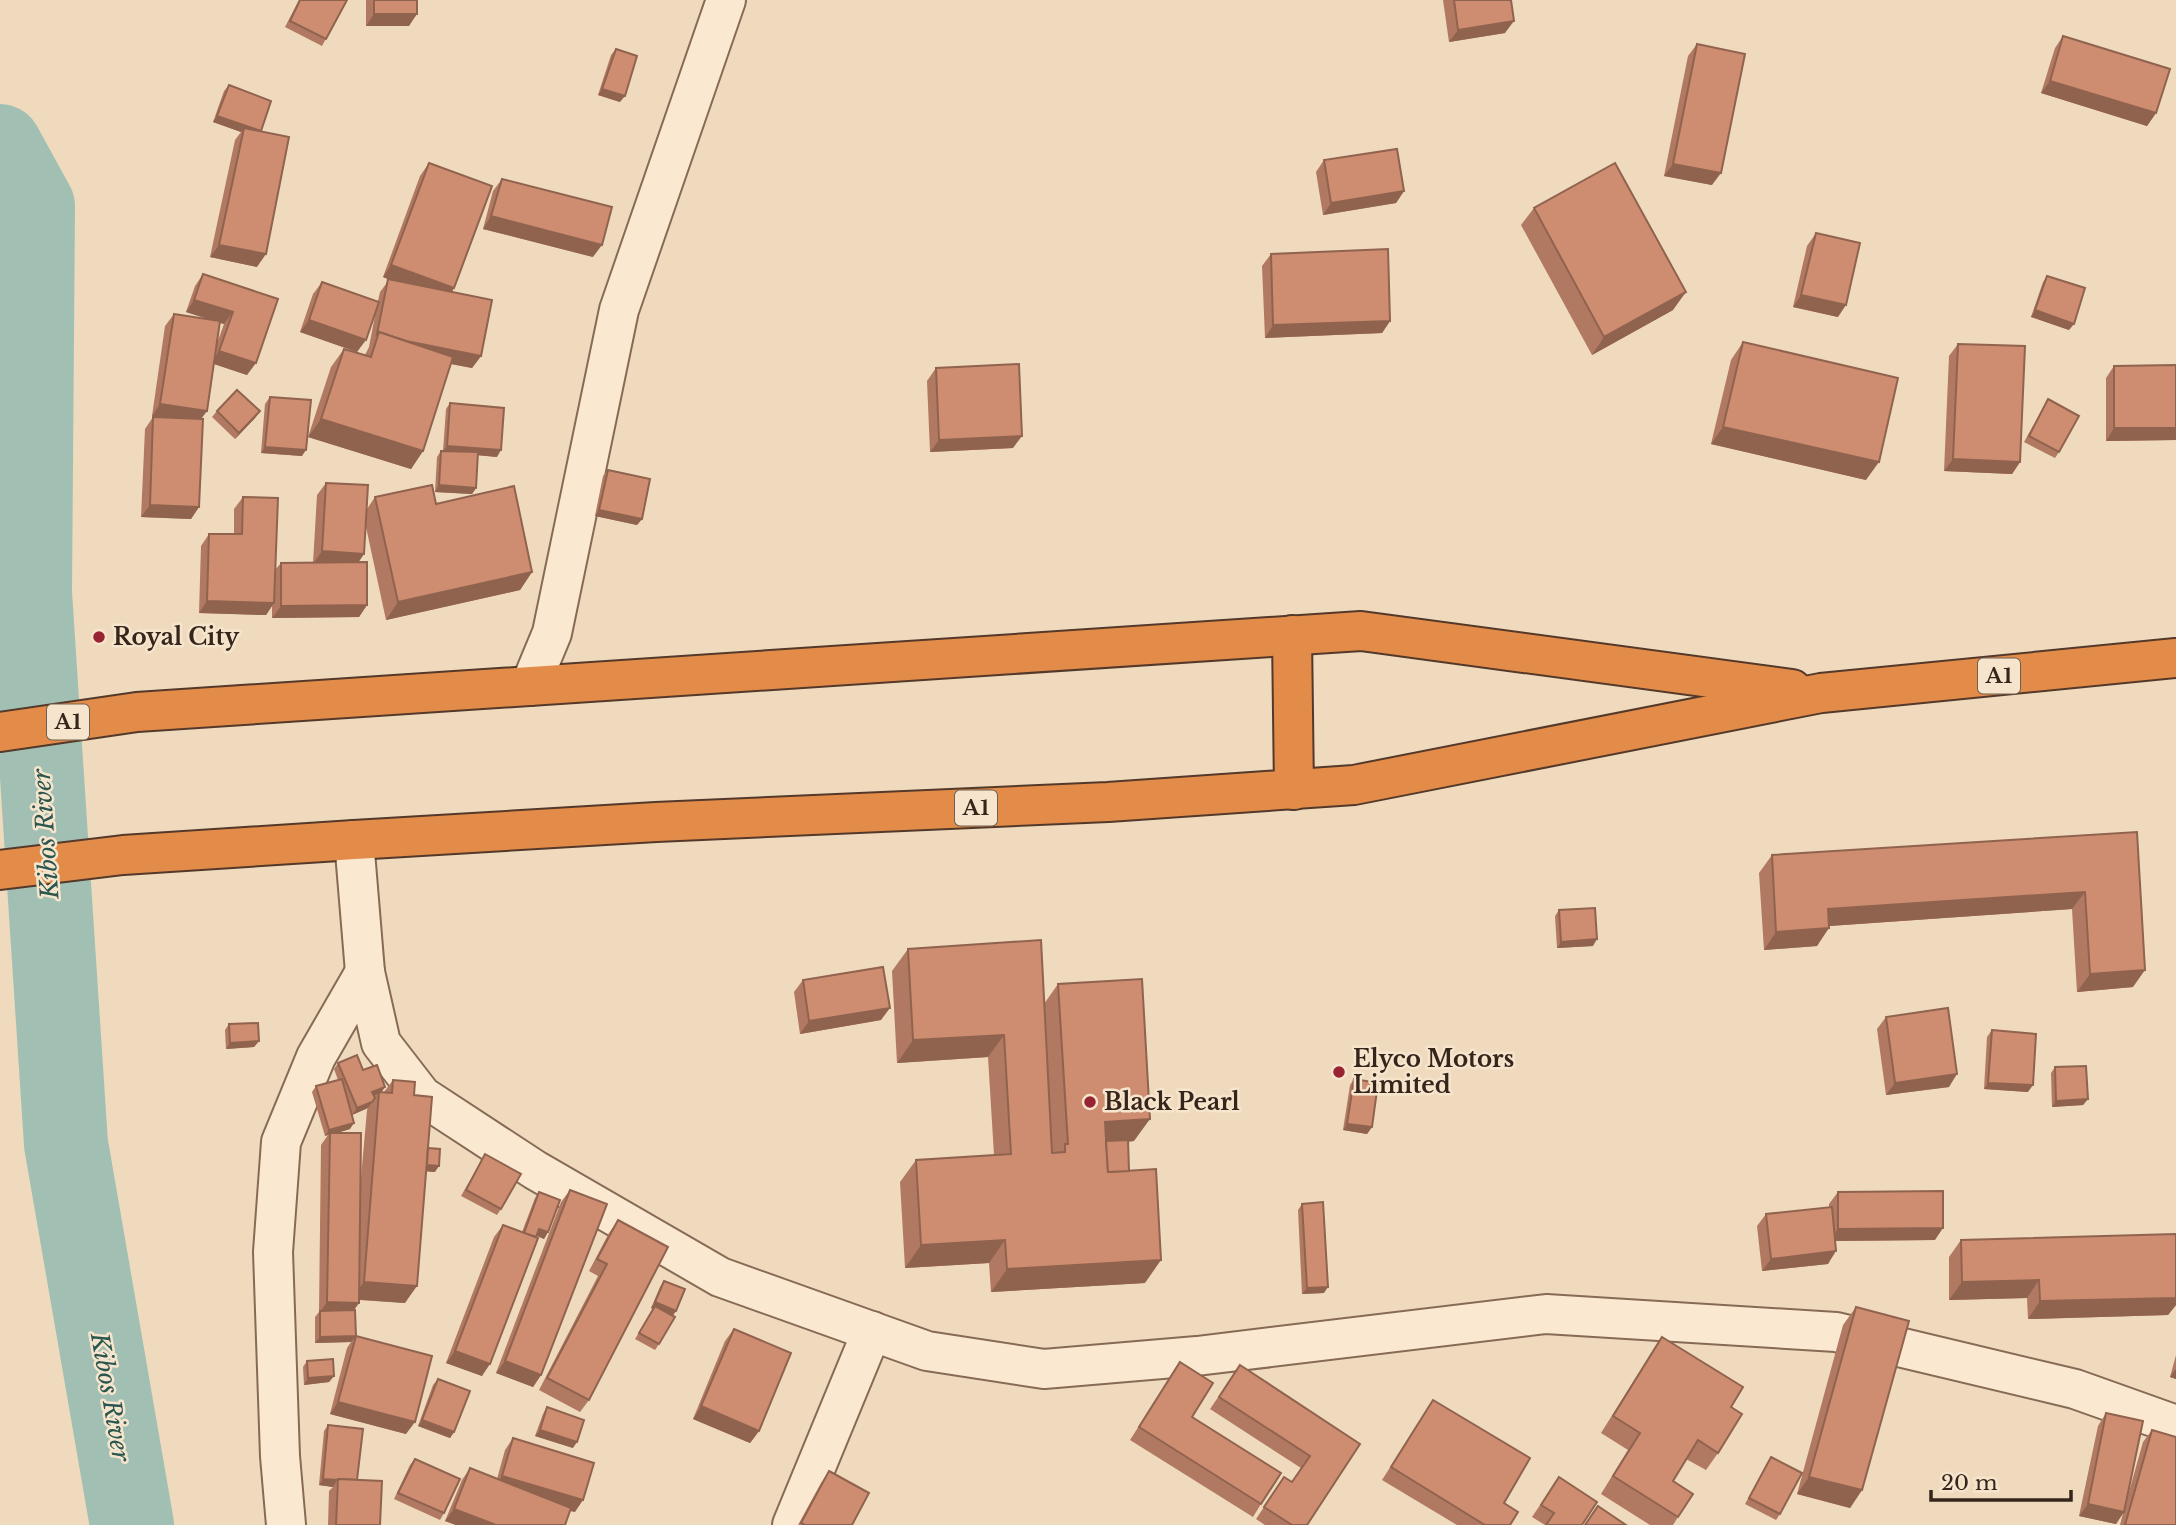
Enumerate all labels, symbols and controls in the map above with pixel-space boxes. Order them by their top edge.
place label: Royal City [113,623,240,651]
marker: Royal City [91,629,107,645]
road number: A1 [1978,658,2020,694]
road number: A1 [47,704,89,740]
water label: Kibos River [26,767,65,901]
road number: A1 [955,790,997,826]
place label: Elyco Motors Limited [1353,1045,1514,1099]
marker: Elyco Motors Limited [1331,1064,1347,1080]
place label: Black Pearl [1104,1088,1240,1116]
marker: Black Pearl [1082,1094,1098,1110]
water label: Kibos River [85,1329,136,1465]
scale bar [1931,1458,2071,1502]
text: 20 m [1941,1470,1998,1496]

